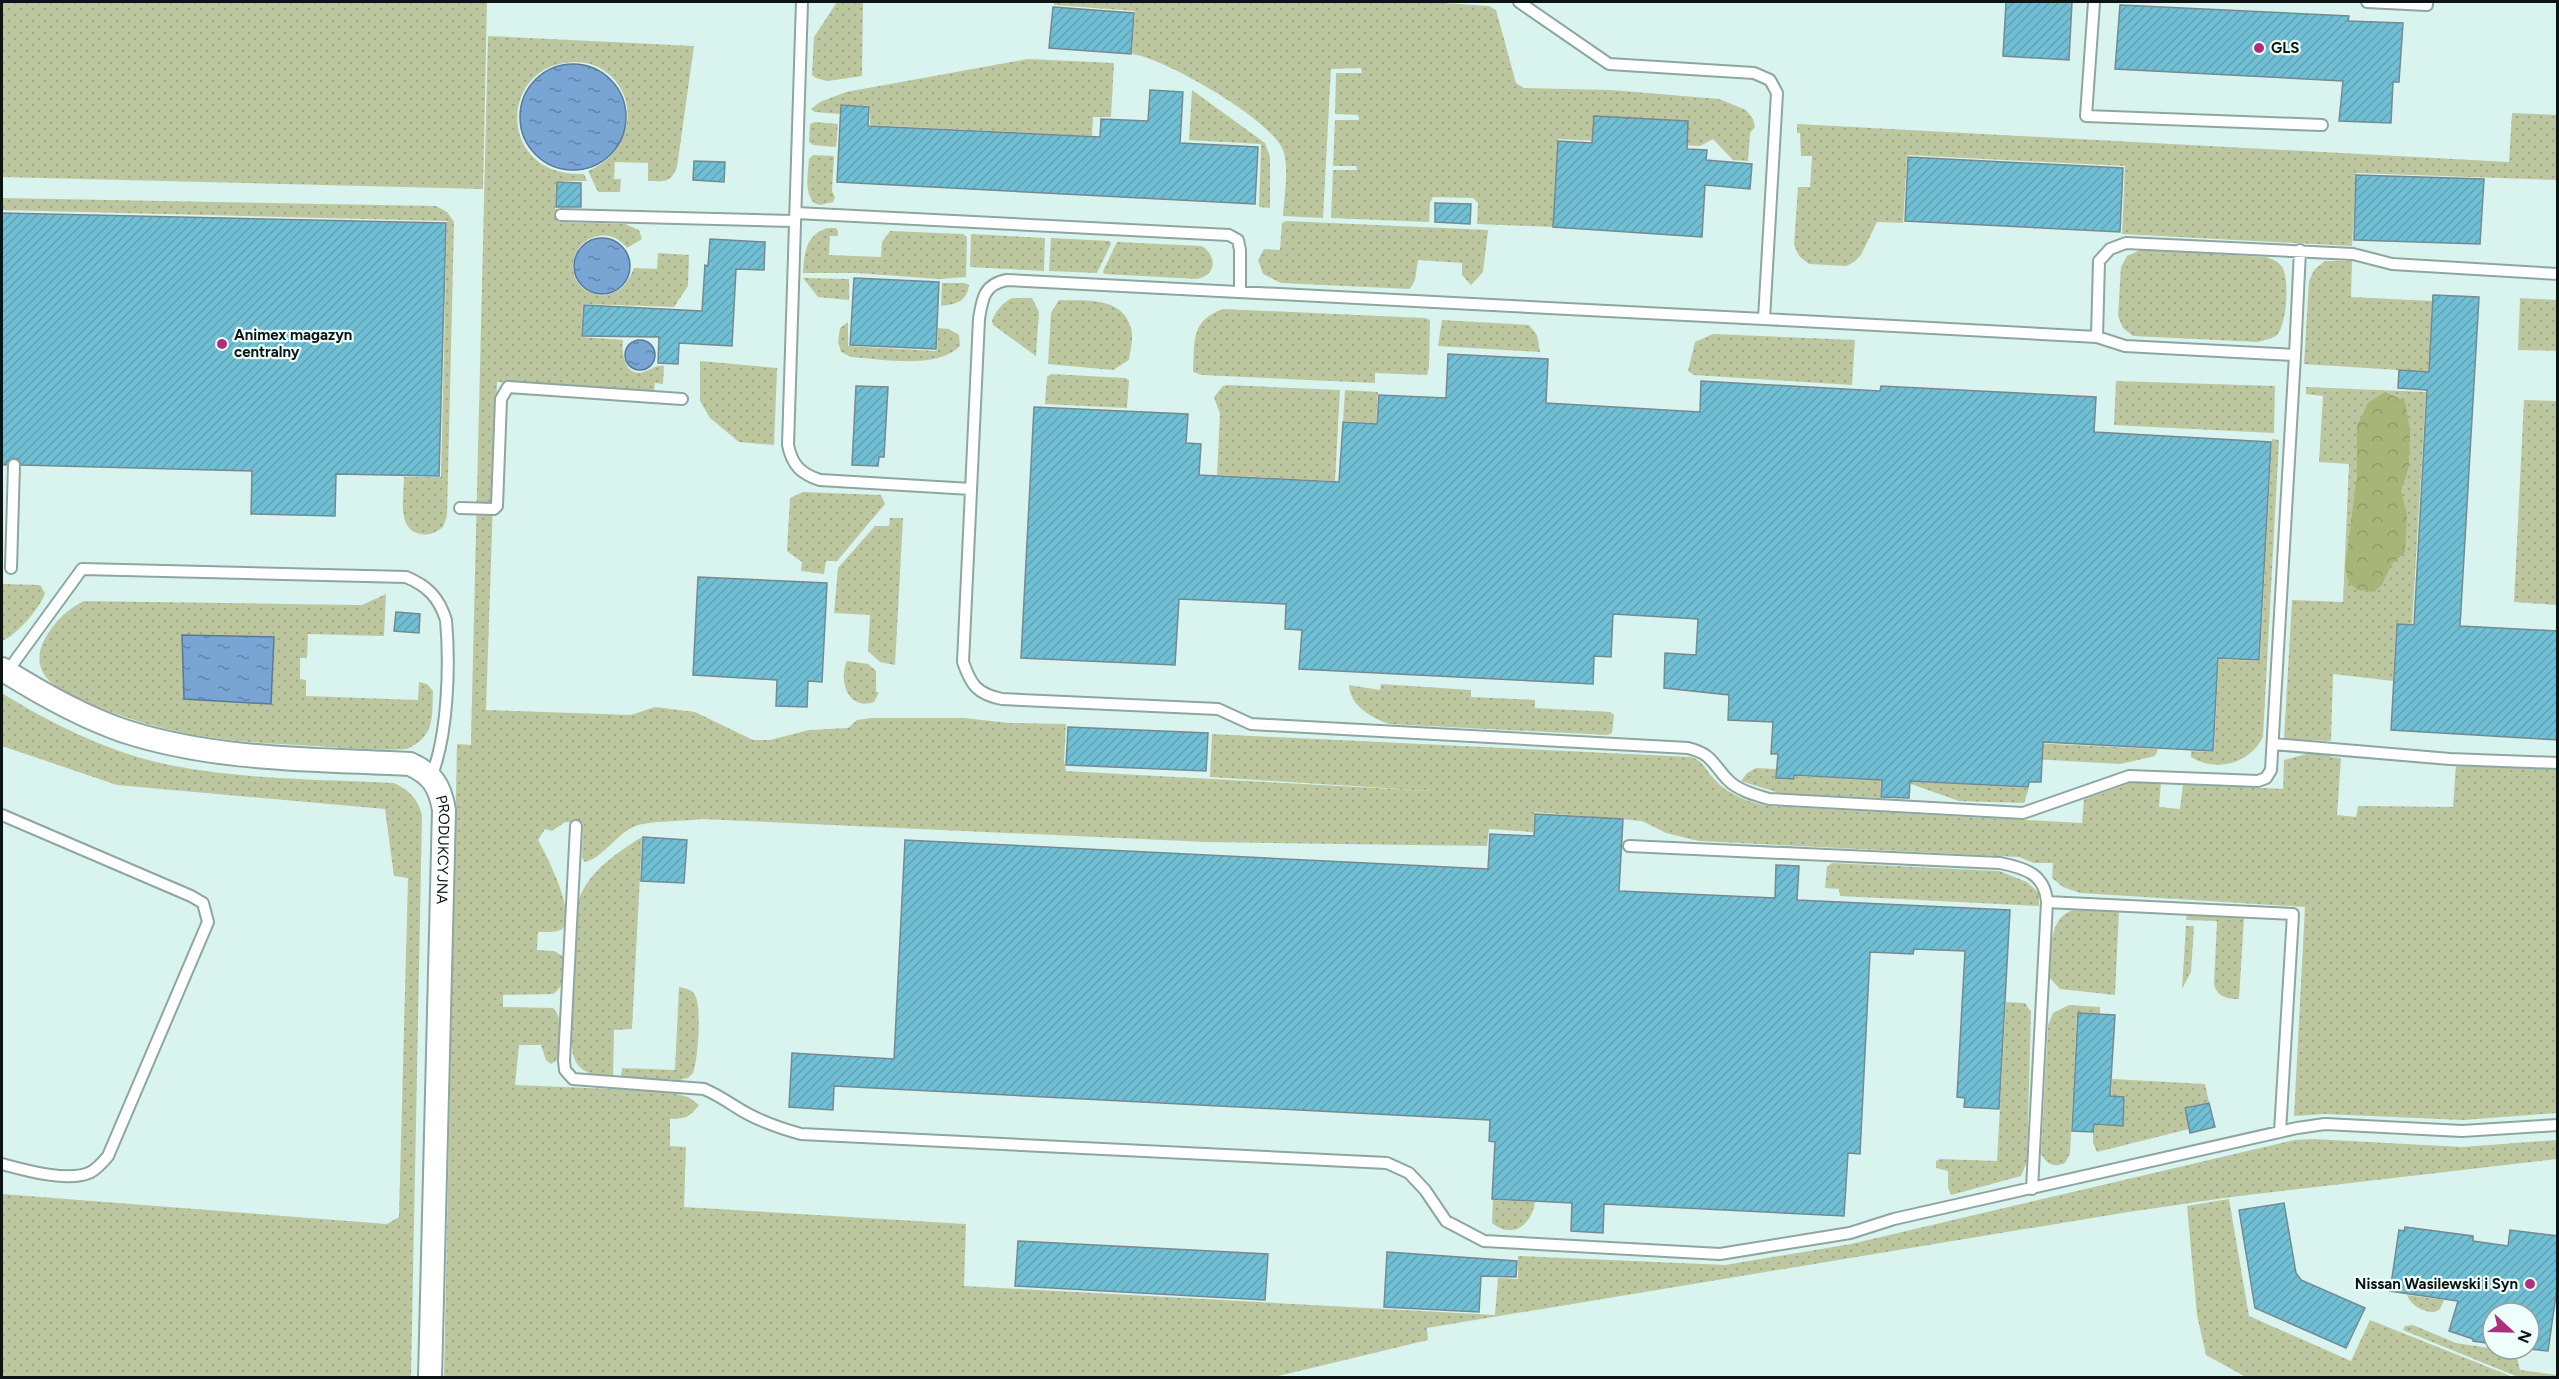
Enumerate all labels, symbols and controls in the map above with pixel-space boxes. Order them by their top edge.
place label: GLS [2271,39,2299,57]
marker: GLS [2252,41,2266,55]
place label: Animex magazyn centralny [234,326,352,361]
marker: Animex magazyn centralny [215,337,229,351]
street label: PRODUKCYJNA [432,793,453,905]
place label: Nissan Wasilewski i Syn [2355,1275,2518,1293]
marker: Nissan Wasilewski i Syn [2523,1277,2537,1291]
north arrow [2481,1301,2541,1361]
text: N [2513,1327,2536,1346]

